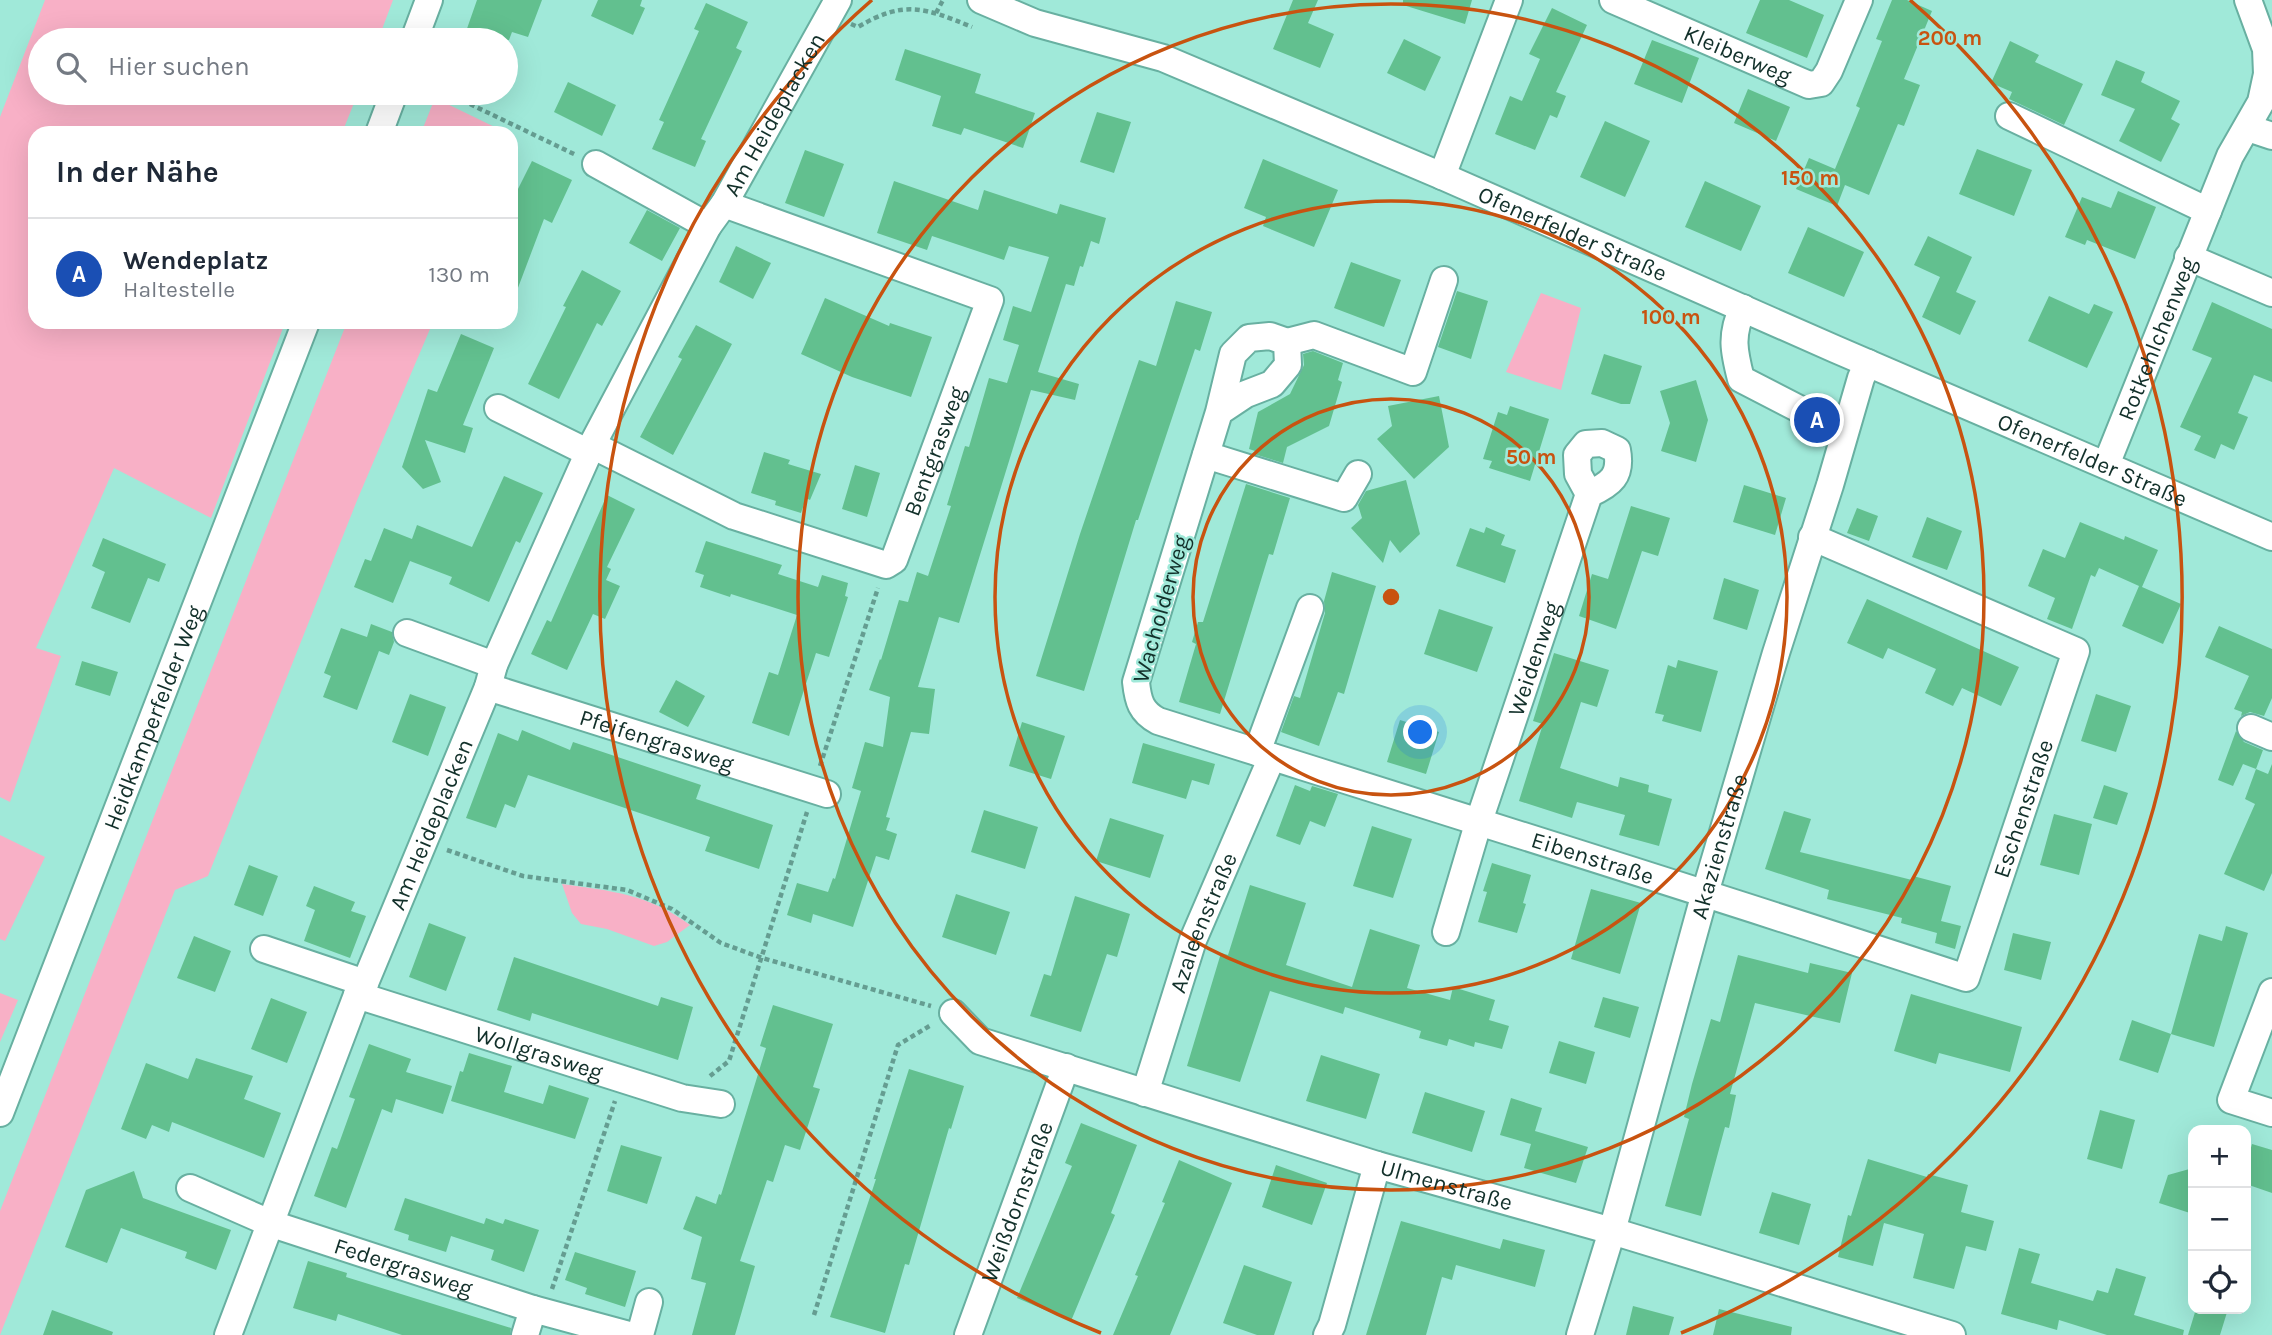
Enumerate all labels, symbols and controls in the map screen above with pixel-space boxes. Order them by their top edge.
street label: Kleiberweg [1680,19,1796,89]
text: 200 m [1918,26,1982,50]
search box [28,28,518,105]
street label: Am Heideplacken [718,28,830,201]
icon: search [52,48,90,86]
text: Hier suchen [108,51,250,82]
text: In der Nähe [56,154,219,190]
text: 150 m [1781,166,1839,190]
street label: Ofenerfelder Straße [1474,180,1671,287]
text: Wendeplatz [123,245,268,276]
street label: Rotkehlchenweg [2112,253,2201,424]
text: A [72,261,86,288]
text: 130 m [428,261,490,288]
text: Haltestelle [123,276,235,303]
text: 100 m [1641,305,1701,329]
street label: Bentgrasweg [898,383,970,520]
pin: A [1794,394,1840,446]
street label: Ofenerfelder Straße [1994,407,2191,512]
text: 50 m [1506,445,1556,469]
street label: Wacholderweg [1127,532,1195,686]
centre of rings [1379,585,1403,609]
street label: Weidenweg [1502,598,1565,720]
street label: Heidkamperfelder Weg [97,601,209,834]
street label: Pfeifengrasweg [576,703,737,777]
your location [1403,715,1437,749]
street label: Am Heideplacken [383,735,479,914]
street label: Eschenstraße [1987,736,2059,881]
street label: Akazienstraße [1685,771,1753,922]
street label: Eibenstraße [1528,826,1657,890]
street label: Azaleenstraße [1164,848,1243,996]
street label: Wollgrasweg [472,1020,606,1086]
street label: Weißdornstraße [975,1118,1058,1286]
map controls [2188,1125,2251,1314]
button: + [2188,1125,2251,1188]
street label: Ulmenstraße [1377,1153,1516,1216]
button: − [2188,1188,2251,1251]
street label: Federgrasweg [331,1232,476,1302]
button: locate [2188,1251,2251,1314]

